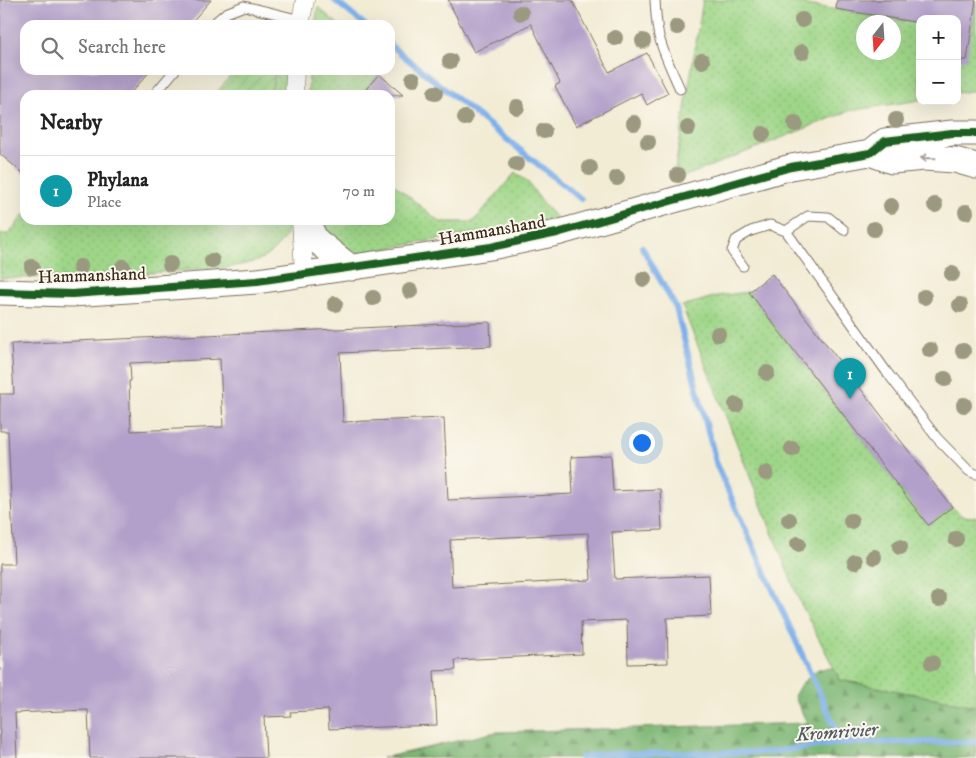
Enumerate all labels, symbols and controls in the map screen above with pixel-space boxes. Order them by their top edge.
north arrow [856,15,901,60]
map controls [916,15,961,105]
button: + [916,15,961,60]
search box [20,20,395,75]
icon: search [38,34,66,62]
text: Search here [78,36,166,59]
button: − [916,60,961,105]
text: Nearby [40,110,102,136]
one-way arrow [921,153,937,163]
text: Phylana [87,169,148,192]
text: 1 [53,181,59,201]
text: 70 m [343,181,375,201]
text: Place [87,192,121,212]
street label: Hammanshand [437,211,547,251]
street label: Hammanshand [38,263,147,289]
pin: 1 [834,358,866,399]
your location [629,430,655,456]
water label: Kromrivier [795,718,881,747]

